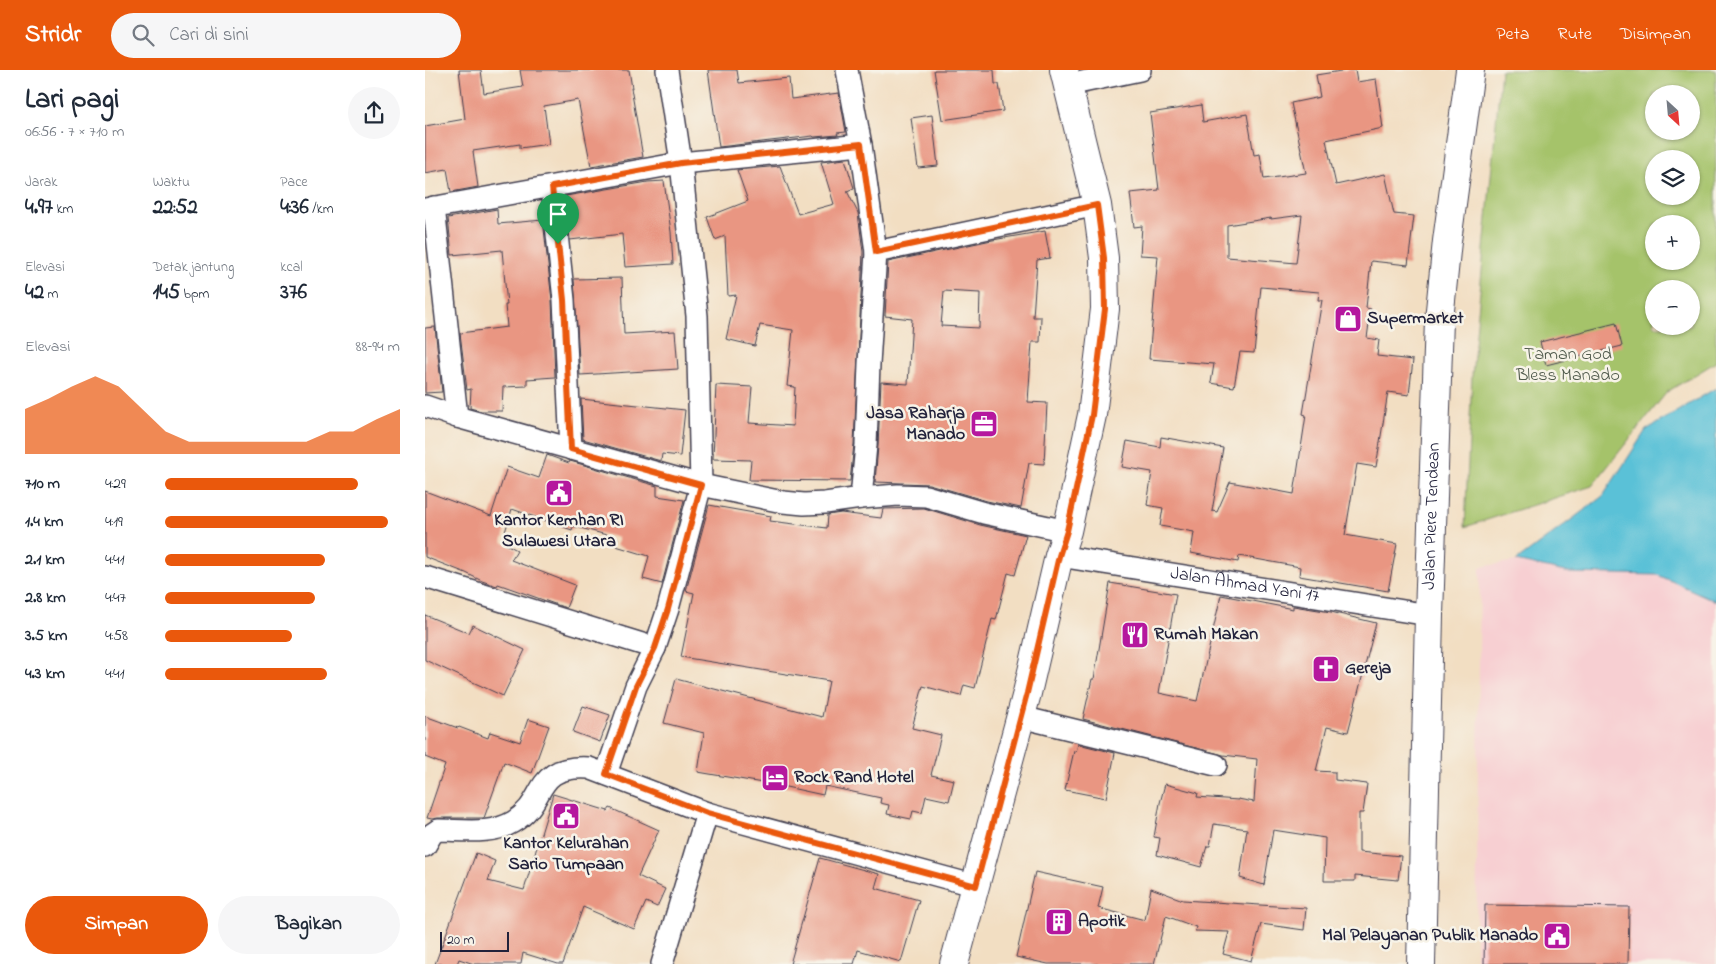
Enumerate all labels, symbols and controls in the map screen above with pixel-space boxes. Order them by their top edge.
search box [111,13,461,58]
text: Stridr [25,18,81,53]
icon: search [129,21,157,49]
text: Cari di sini [169,22,249,49]
text: Peta [1496,22,1529,48]
text: Rute [1557,22,1592,48]
text: Disimpan [1620,22,1691,48]
text: Lari pagi [25,80,119,121]
north arrow [1645,85,1700,140]
map controls [1645,85,1700,335]
button: share [348,87,400,139]
text: 06:56 · 7 × 710 m [25,120,124,144]
button: layers [1645,150,1700,205]
text: Jarak [25,172,57,193]
text: Waktu [153,172,190,193]
text: Pace [280,172,308,193]
text: 4.97 [25,193,53,223]
text: 22:52 [153,193,198,223]
text: 4:36 [280,193,309,223]
pin [537,193,579,244]
text: km [53,199,73,220]
text: /km [309,199,334,220]
icon: arrive [544,200,572,228]
button: + [1645,215,1700,270]
text: Elevasi [25,257,65,278]
text: Detak jantung [153,257,234,278]
text: kcal [280,257,303,278]
text: 42 [25,278,44,308]
text: 145 [153,278,180,308]
text: 376 [280,278,307,308]
button: − [1645,280,1700,335]
text: m [44,284,58,305]
text: bpm [180,284,209,305]
shop icon: Supermarket [1333,304,1363,334]
place label: Supermarket [1367,306,1464,332]
text: Elevasi [25,335,70,359]
text: 88–94 m [356,335,400,359]
park label: Taman God Bless Manado [1515,342,1620,389]
place label: Jasa Raharja Manado [866,401,965,448]
office icon: Jasa Raharja Manado [969,409,999,439]
street label: Jalan Piere Tendean [1417,442,1448,590]
text: 710 m [25,472,60,496]
text: 4:29 [105,472,126,496]
public building icon: Kantor Kemhan RI Sulawesi Utara [544,478,574,508]
place label: Kantor Kemhan RI Sulawesi Utara [494,508,624,555]
text: 1.4 km [25,510,63,534]
text: 4:19 [105,510,123,534]
text: 2.1 km [25,548,65,572]
text: 4:41 [105,548,125,572]
street label: Jalan Ahmad Yani 17 [1168,561,1322,610]
text: 2.8 km [25,586,66,610]
text: 4:47 [105,586,126,610]
restaurant icon: Rumah Makan [1120,620,1150,650]
place label: Rumah Makan [1154,622,1258,648]
text: 3.5 km [25,624,67,648]
text: 4:58 [105,624,128,648]
church icon: Gereja [1311,654,1341,684]
place label: Gereja [1345,656,1392,682]
text: 4.3 km [25,662,65,686]
text: 4:41 [105,662,125,686]
hotel icon: Rock Rand Hotel [760,763,790,793]
place label: Rock Rand Hotel [794,765,914,791]
public building icon: Kantor Kelurahan Sario Tumpaan [551,801,581,831]
place label: Kantor Kelurahan Sario Tumpaan [503,831,629,878]
button: Simpan [25,896,208,954]
button: Bagikan [218,896,400,954]
building icon: Apotik [1044,907,1074,937]
place label: Apotik [1078,909,1127,935]
public building icon: Mal Pelayanan Publik Manado [1542,921,1572,951]
place label: Mal Pelayanan Publik Manado [1322,923,1538,950]
scale bar [440,929,509,952]
text: 20 m [447,930,474,951]

